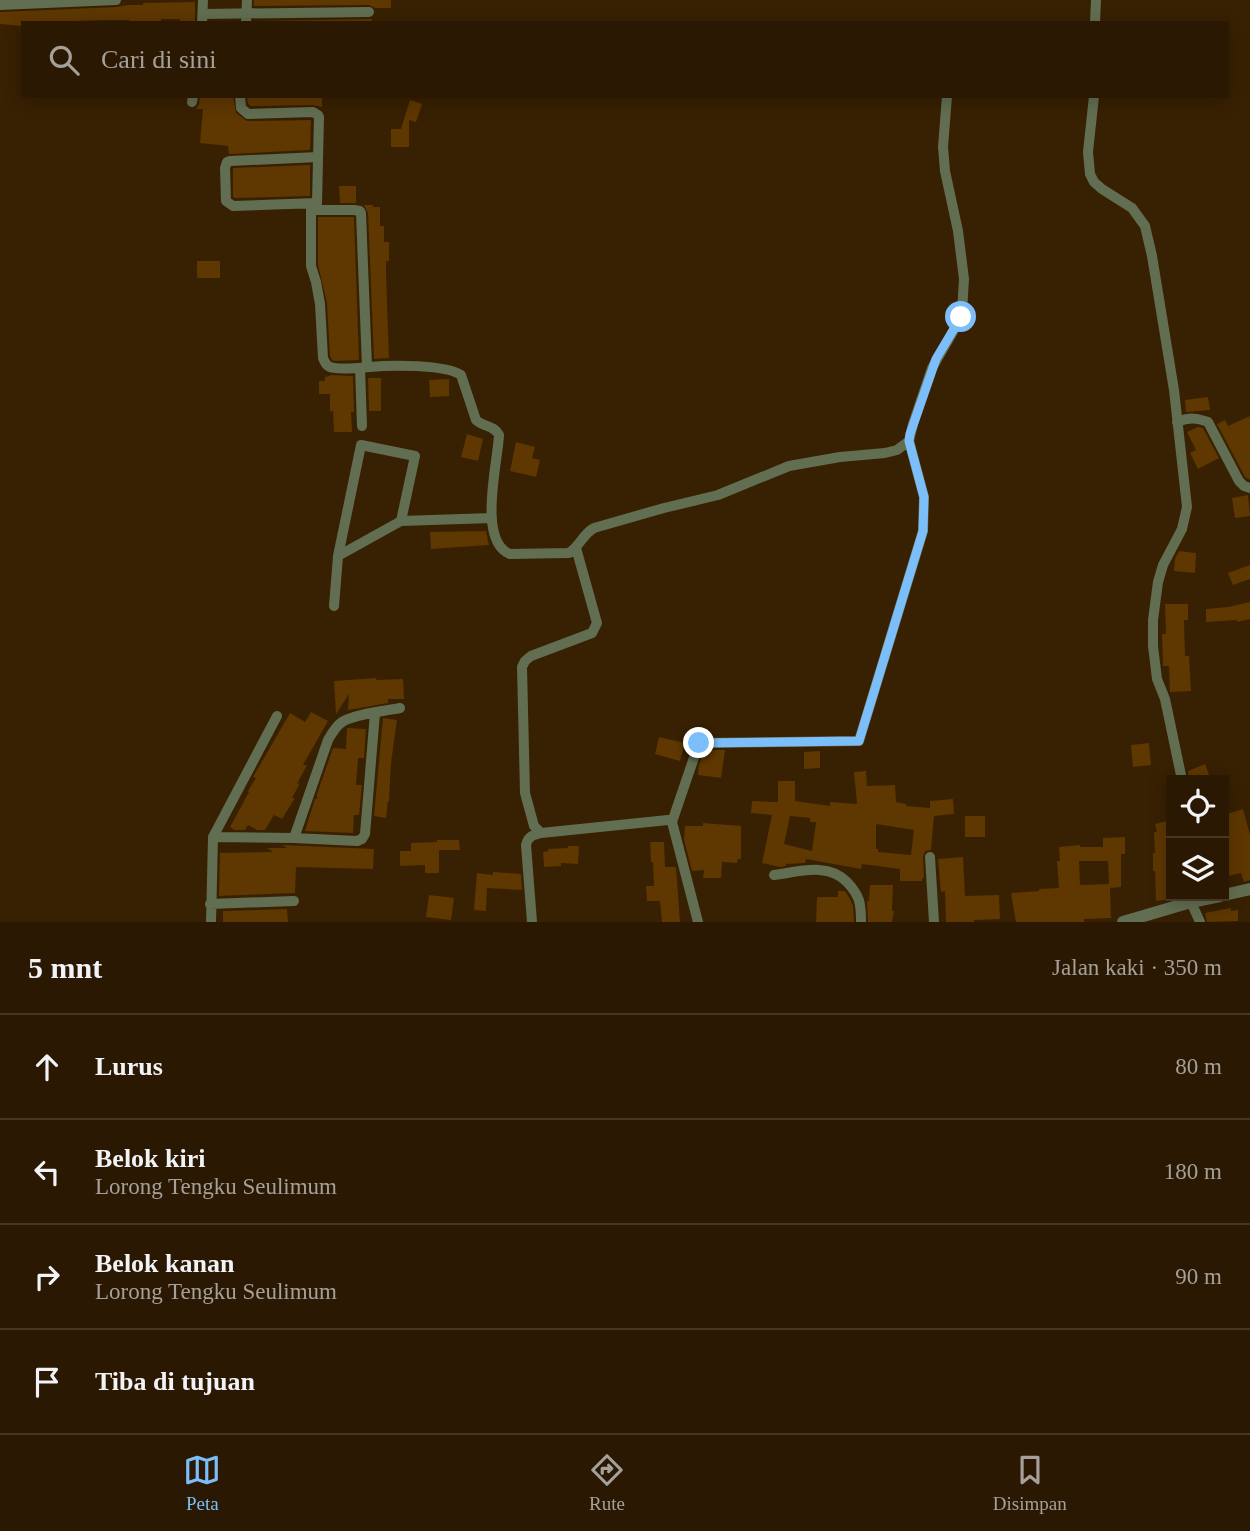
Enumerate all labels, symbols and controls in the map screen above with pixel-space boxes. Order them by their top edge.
search box [21,21,1229,98]
icon: search [45,41,83,79]
text: Cari di sini [101,45,217,74]
route start [945,301,976,332]
route end [683,727,714,758]
map controls [1166,775,1229,901]
button: locate [1166,775,1229,838]
button: layers [1166,838,1229,901]
text: 5 mnt [28,951,102,984]
text: Jalan kaki · 350 m [1052,955,1222,980]
icon: ahead [28,1048,66,1086]
text: Lurus [95,1052,163,1081]
text: 80 m [1175,1054,1222,1079]
text: Belok kiri [95,1144,206,1173]
icon: left [28,1153,66,1191]
text: 180 m [1164,1159,1222,1184]
text: Lorong Tengku Seulimum [95,1174,337,1199]
text: Belok kanan [95,1249,234,1278]
icon: right [28,1258,66,1296]
text: 90 m [1175,1264,1222,1289]
text: Lorong Tengku Seulimum [95,1279,337,1304]
icon: arrive [28,1363,66,1401]
text: Tiba di tujuan [95,1367,255,1396]
tab: Peta [183,1451,221,1515]
tab: Rute [588,1451,626,1515]
tab: Disimpan [993,1451,1067,1515]

